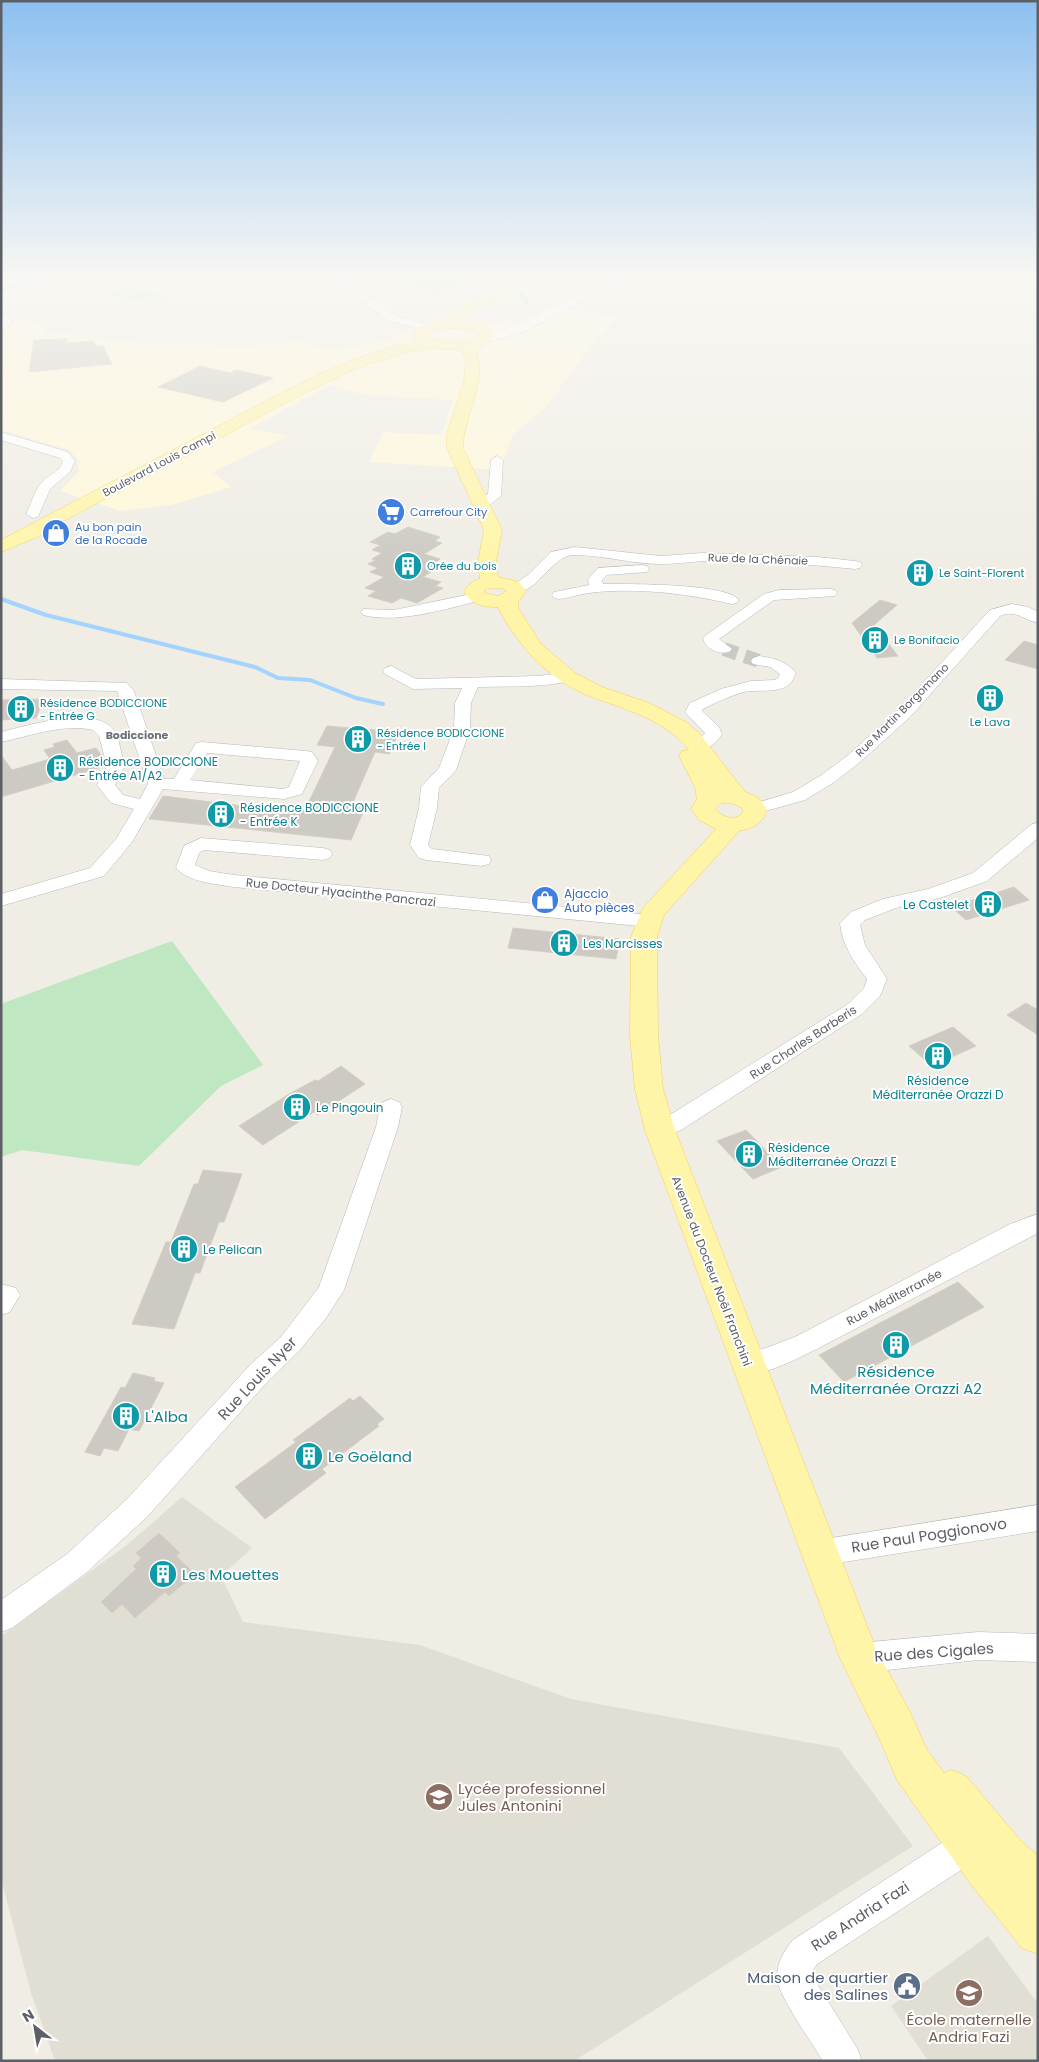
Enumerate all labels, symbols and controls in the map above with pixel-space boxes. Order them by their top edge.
street label: Boulevard Louis Campi [100,427,219,501]
supermarket icon: Carrefour City [376,497,406,527]
place label: Carrefour City [410,504,488,520]
shop icon: Au bon pain de la Rocade [41,518,71,548]
place label: Au bon pain de la Rocade [75,519,148,548]
street label: Rue de la Chênaie [708,549,808,569]
building icon: Orée du bois [393,551,423,581]
place label: Orée du bois [427,558,497,574]
building icon: Le Saint-Florent [905,558,935,588]
place label: Le Saint-Florent [939,565,1024,581]
building icon: Le Bonifacio [860,625,890,655]
place label: Le Bonifacio [894,632,960,648]
street label: Rue Martin Borgomano [852,660,952,760]
building icon: Le Lava [975,683,1005,713]
building icon: Résidence BODICCIONE - Entrée G [6,694,36,724]
place label: Résidence BODICCIONE - Entrée G [40,695,167,724]
place label: Le Lava [970,714,1010,730]
building icon: Résidence BODICCIONE - Entrée I [343,724,373,754]
place label: Résidence BODICCIONE - Entrée I [377,725,504,754]
district label: Bodiccione [106,727,169,743]
building icon: Résidence BODICCIONE - Entrée A1/A2 [45,753,75,783]
place label: Résidence BODICCIONE - Entrée A1/A2 [79,753,218,784]
building icon: Résidence BODICCIONE - Entrée K [206,799,236,829]
place label: Résidence BODICCIONE - Entrée K [240,799,379,830]
street label: Rue Docteur Hyacinthe Pancrazi [245,874,437,910]
shop icon: Ajaccio Auto pièces [530,885,560,915]
place label: Ajaccio Auto pièces [564,885,635,916]
building icon: Le Castelet [973,889,1003,919]
place label: Le Castelet [903,896,969,913]
building icon: Les Narcisses [549,928,579,958]
place label: Les Narcisses [583,935,663,952]
street label: Rue Charles Barberis [746,1001,860,1083]
building icon: Résidence Méditerranée Orazzi D [923,1041,953,1071]
place label: Résidence Méditerranée Orazzi D [872,1072,1004,1103]
building icon: Le Pingouin [282,1092,312,1122]
place label: Le Pingouin [316,1099,384,1116]
building icon: Résidence Méditerranée Orazzi E [734,1139,764,1169]
place label: Résidence Méditerranée Orazzi E [768,1139,897,1170]
street label: Avenue du Docteur Noël Franchini [668,1173,756,1369]
building icon: Le Pelican [169,1234,199,1264]
place label: Le Pelican [203,1241,262,1258]
street label: Rue Méditerranée [843,1265,945,1329]
building icon: Résidence Méditerranée Orazzi A2 [881,1330,911,1360]
street label: Rue Louis Nyer [213,1331,301,1424]
place label: Résidence Méditerranée Orazzi A2 [810,1361,982,1399]
building icon: L'Alba [111,1401,141,1431]
place label: L'Alba [145,1406,188,1427]
building icon: Le Goëland [294,1441,324,1471]
place label: Le Goëland [328,1446,412,1467]
street label: Rue Paul Poggionovo [850,1512,1008,1558]
building icon: Les Mouettes [148,1559,178,1589]
place label: Les Mouettes [182,1564,279,1585]
street label: Rue des Cigales [874,1637,995,1667]
place label: Lycée professionnel Jules Antonini [458,1778,605,1816]
school or university icon: Lycée professionnel Jules Antonini [424,1782,454,1812]
street label: Rue Andria Fazi [807,1876,913,1956]
place label: Maison de quartier des Salines [747,1967,888,2005]
public building icon: Maison de quartier des Salines [892,1971,922,2001]
school or university icon: École maternelle Andria Fazi [954,1978,984,2008]
north arrow [10,2002,60,2052]
text: N [19,2005,38,2027]
place label: École maternelle Andria Fazi [907,2009,1031,2047]

